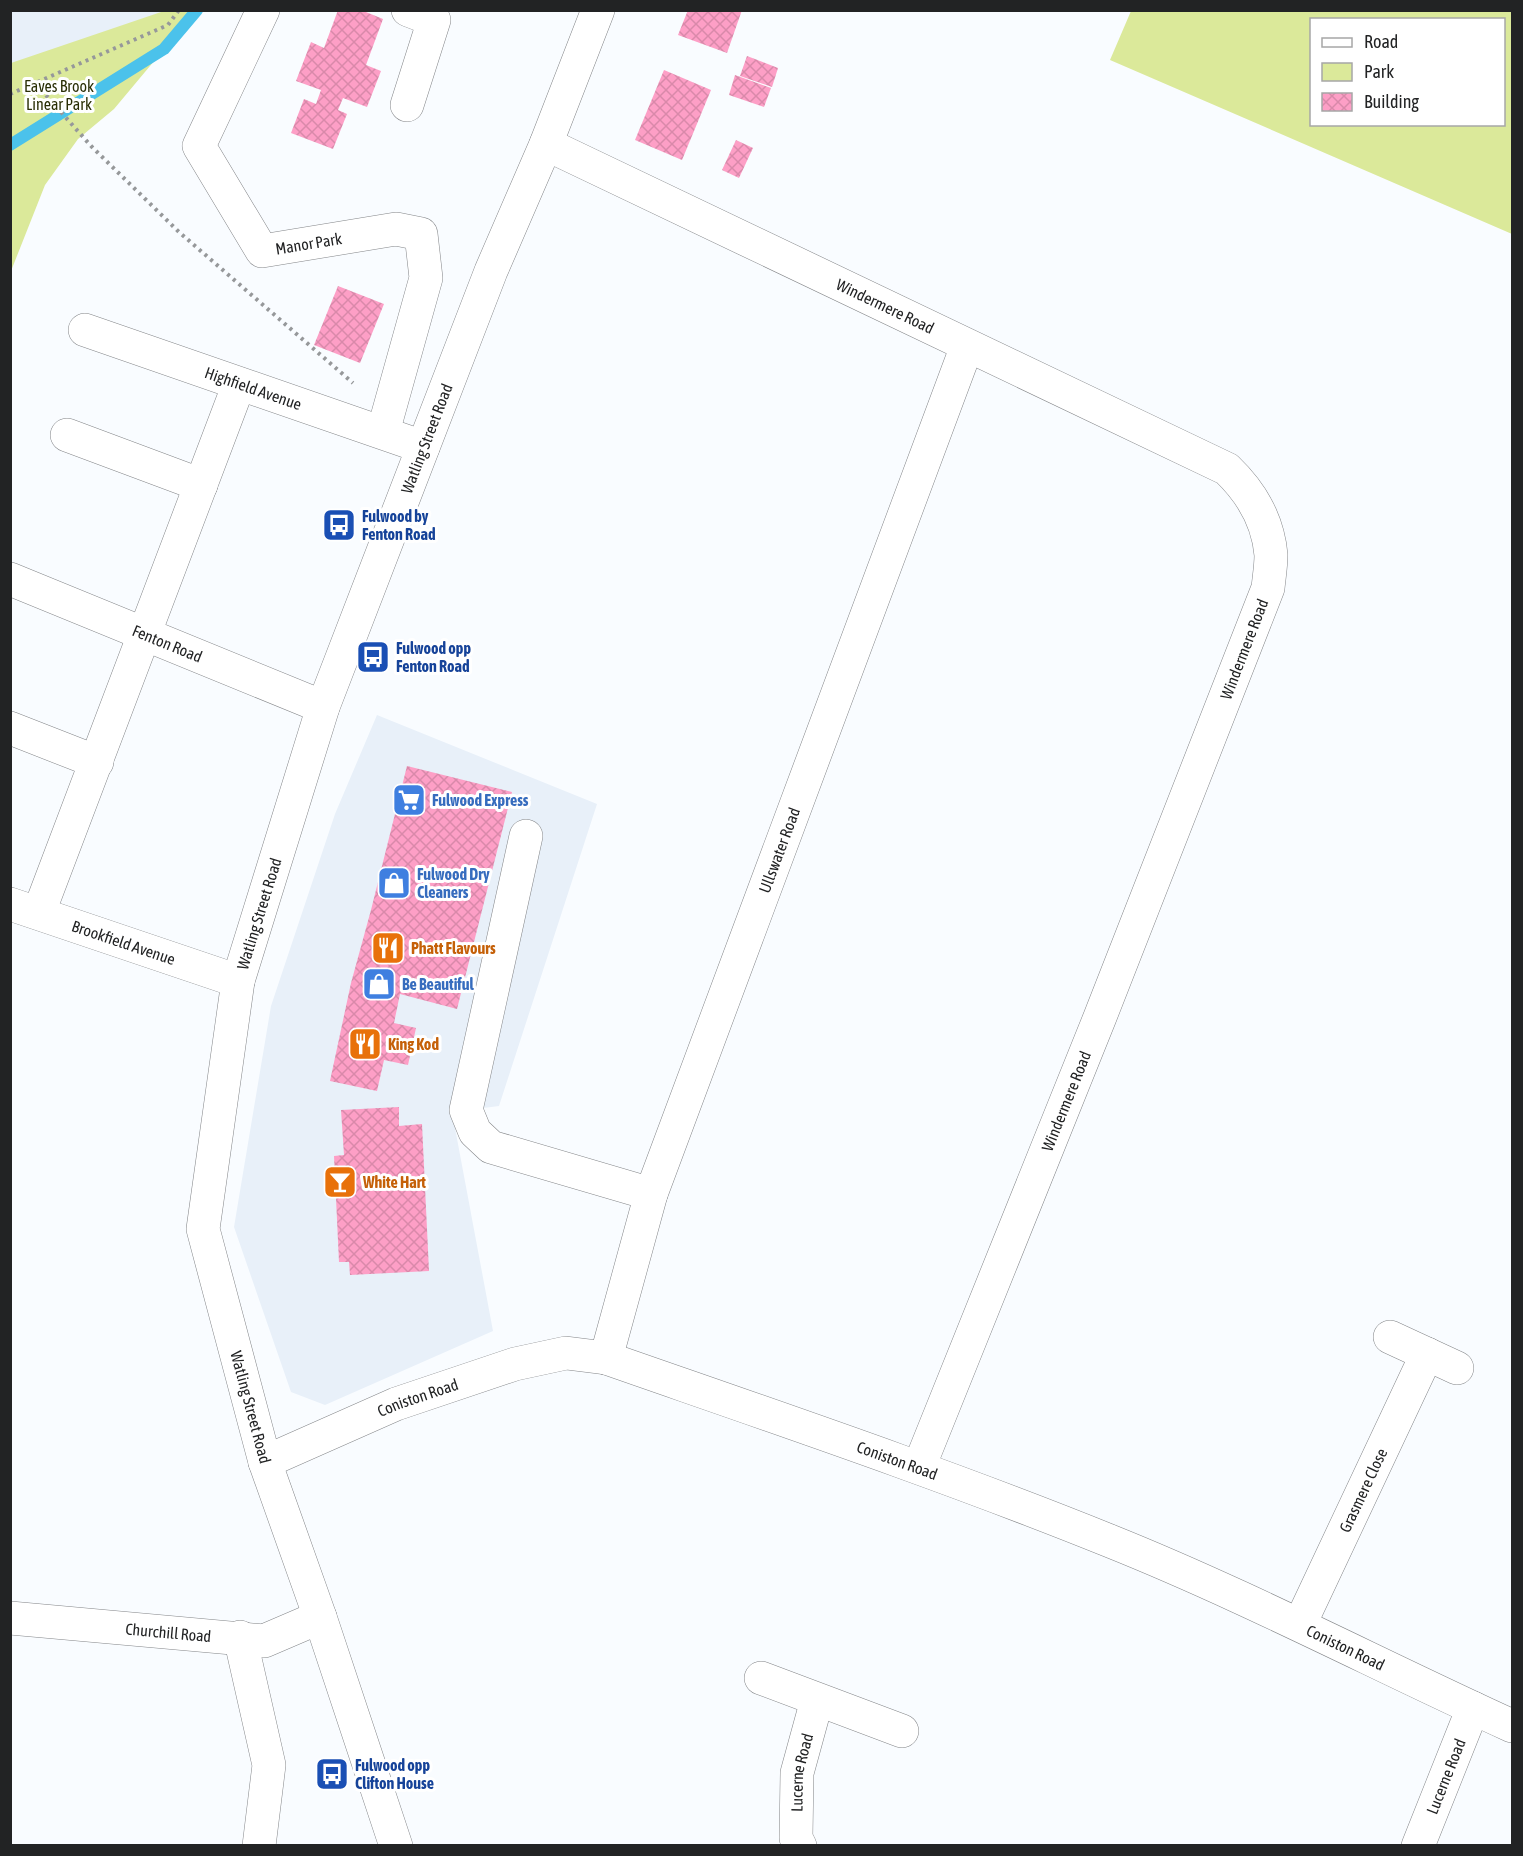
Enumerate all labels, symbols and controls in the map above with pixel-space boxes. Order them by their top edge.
legend [1310,18,1505,126]
text: Road [1364,31,1398,52]
text: Park [1364,61,1394,82]
park label: Eaves Brook Linear Park [24,77,94,113]
text: Building [1364,91,1419,112]
street label: Manor Park [274,229,343,258]
street label: Windermere Road [834,275,937,337]
street label: Highfield Avenue [202,363,304,413]
street label: Watling Street Road [397,381,456,496]
bus stop icon: Fulwood by Fenton Road [321,507,357,543]
place label: Fulwood by Fenton Road [362,507,436,543]
street label: Windermere Road [1217,596,1271,702]
street label: Fenton Road [130,621,205,666]
bus stop icon: Fulwood opp Fenton Road [355,639,391,675]
place label: Fulwood opp Fenton Road [396,639,471,675]
supermarket icon: Fulwood Express [391,782,427,818]
place label: Fulwood Express [432,791,529,809]
street label: Ullswater Road [755,805,803,895]
street label: Watling Street Road [233,855,285,972]
shop icon: Fulwood Dry Cleaners [376,865,412,901]
place label: Fulwood Dry Cleaners [417,865,490,901]
street label: Brookfield Avenue [70,917,178,968]
restaurant icon: Phatt Flavours [370,930,406,966]
place label: Phatt Flavours [411,939,496,957]
shop icon: Be Beautiful [361,966,397,1002]
place label: Be Beautiful [402,975,474,993]
restaurant icon: King Kod [347,1026,383,1062]
place label: King Kod [388,1035,439,1053]
street label: Windermere Road [1038,1048,1094,1154]
bar icon: White Hart [322,1164,358,1200]
place label: White Hart [362,1173,426,1191]
street label: Watling Street Road [226,1349,275,1465]
street label: Coniston Road [375,1375,460,1420]
street label: Coniston Road [855,1437,940,1483]
street label: Grasmere Close [1336,1445,1390,1535]
street label: Churchill Road [125,1619,212,1645]
street label: Coniston Road [1304,1621,1388,1674]
street label: Lucerne Road [787,1731,816,1812]
street label: Lucerne Road [1423,1736,1469,1817]
bus stop icon: Fulwood opp Clifton House [314,1756,350,1792]
place label: Fulwood opp Clifton House [355,1756,434,1792]

